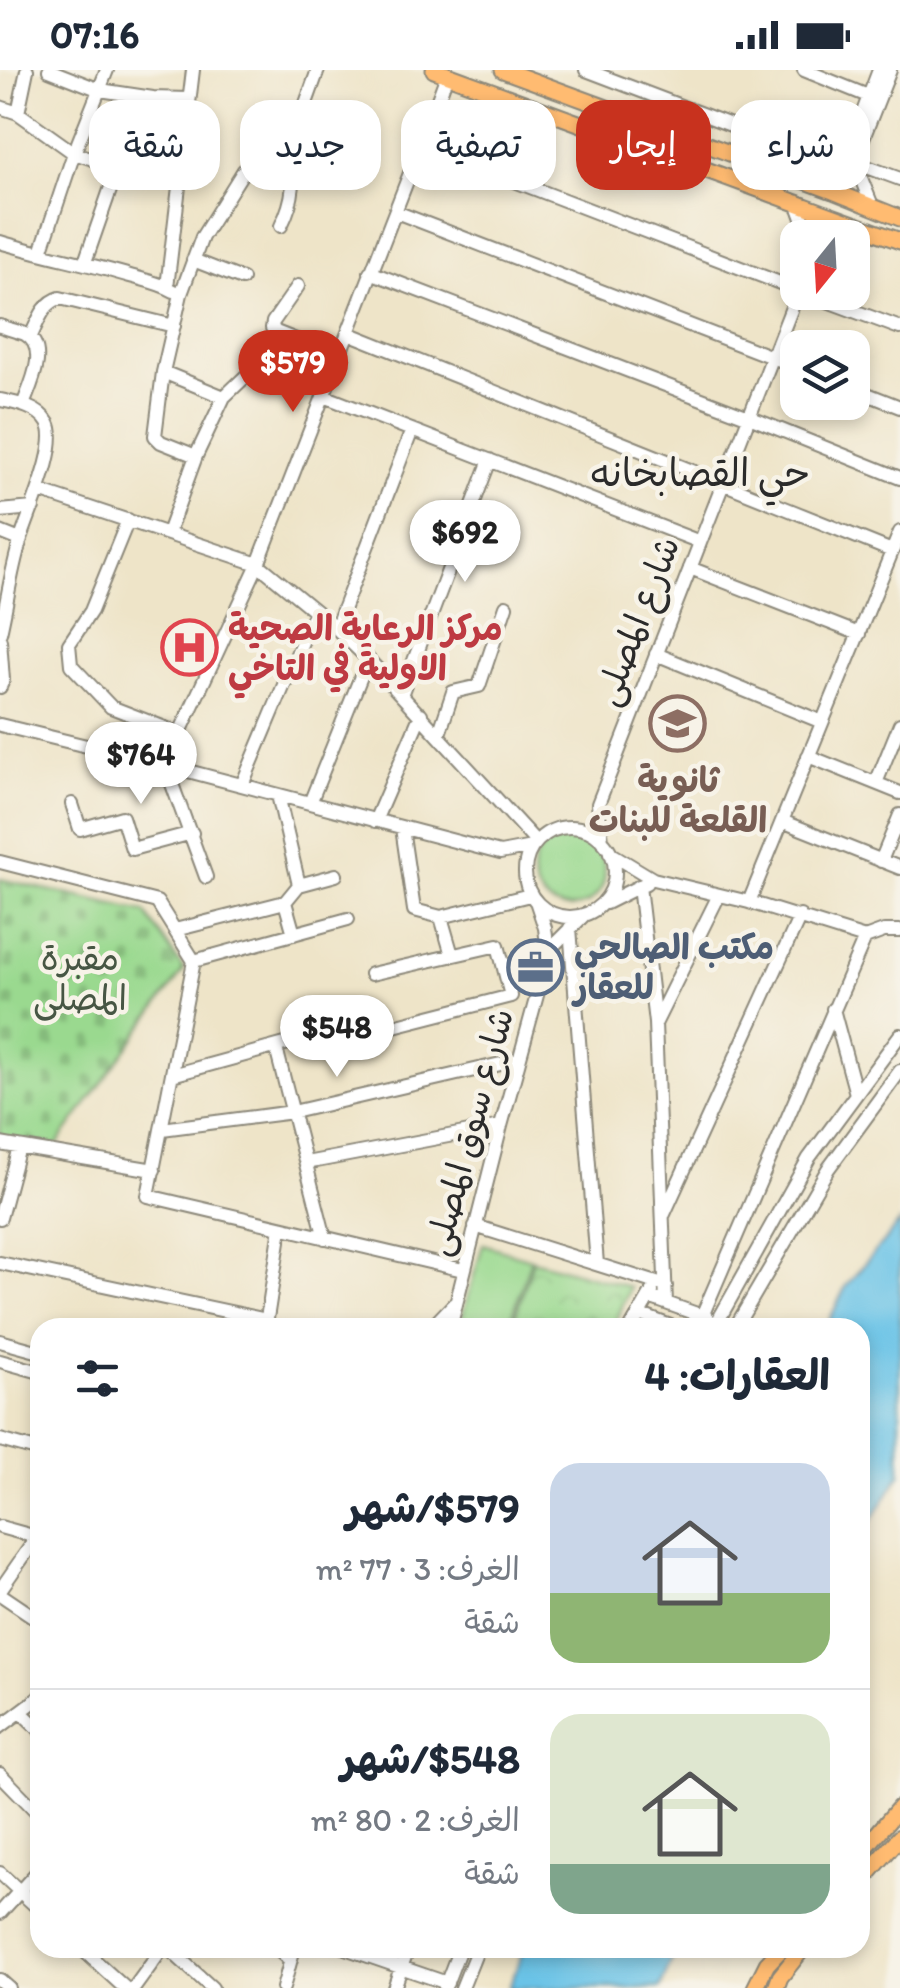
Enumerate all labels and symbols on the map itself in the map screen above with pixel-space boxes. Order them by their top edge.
north arrow [780,220,870,310]
pin: $579 [234,330,352,415]
district label: حي القصابخانه [590,450,810,506]
pin: $692 [406,500,524,585]
street label: شارع المصلى [586,530,692,713]
place label: مركز الرعاية الصحية الاولية في التاخي [228,607,503,699]
hospital icon: مركز الرعاية الصحية الاولية في التاخي [159,618,219,678]
school or university icon: ثانوية القلعة للبنات [648,694,708,754]
pin: $764 [82,722,200,807]
place label: ثانوية القلعة للبنات [589,759,767,841]
place label: مكتب الصالحي للعقار [571,926,774,1008]
park label: مقبرة المصلى [33,937,127,1021]
office icon: مكتب الصالحي للعقار [505,937,565,997]
pin: $548 [278,995,396,1080]
street label: شارع سوق المصلى [416,1004,526,1261]

